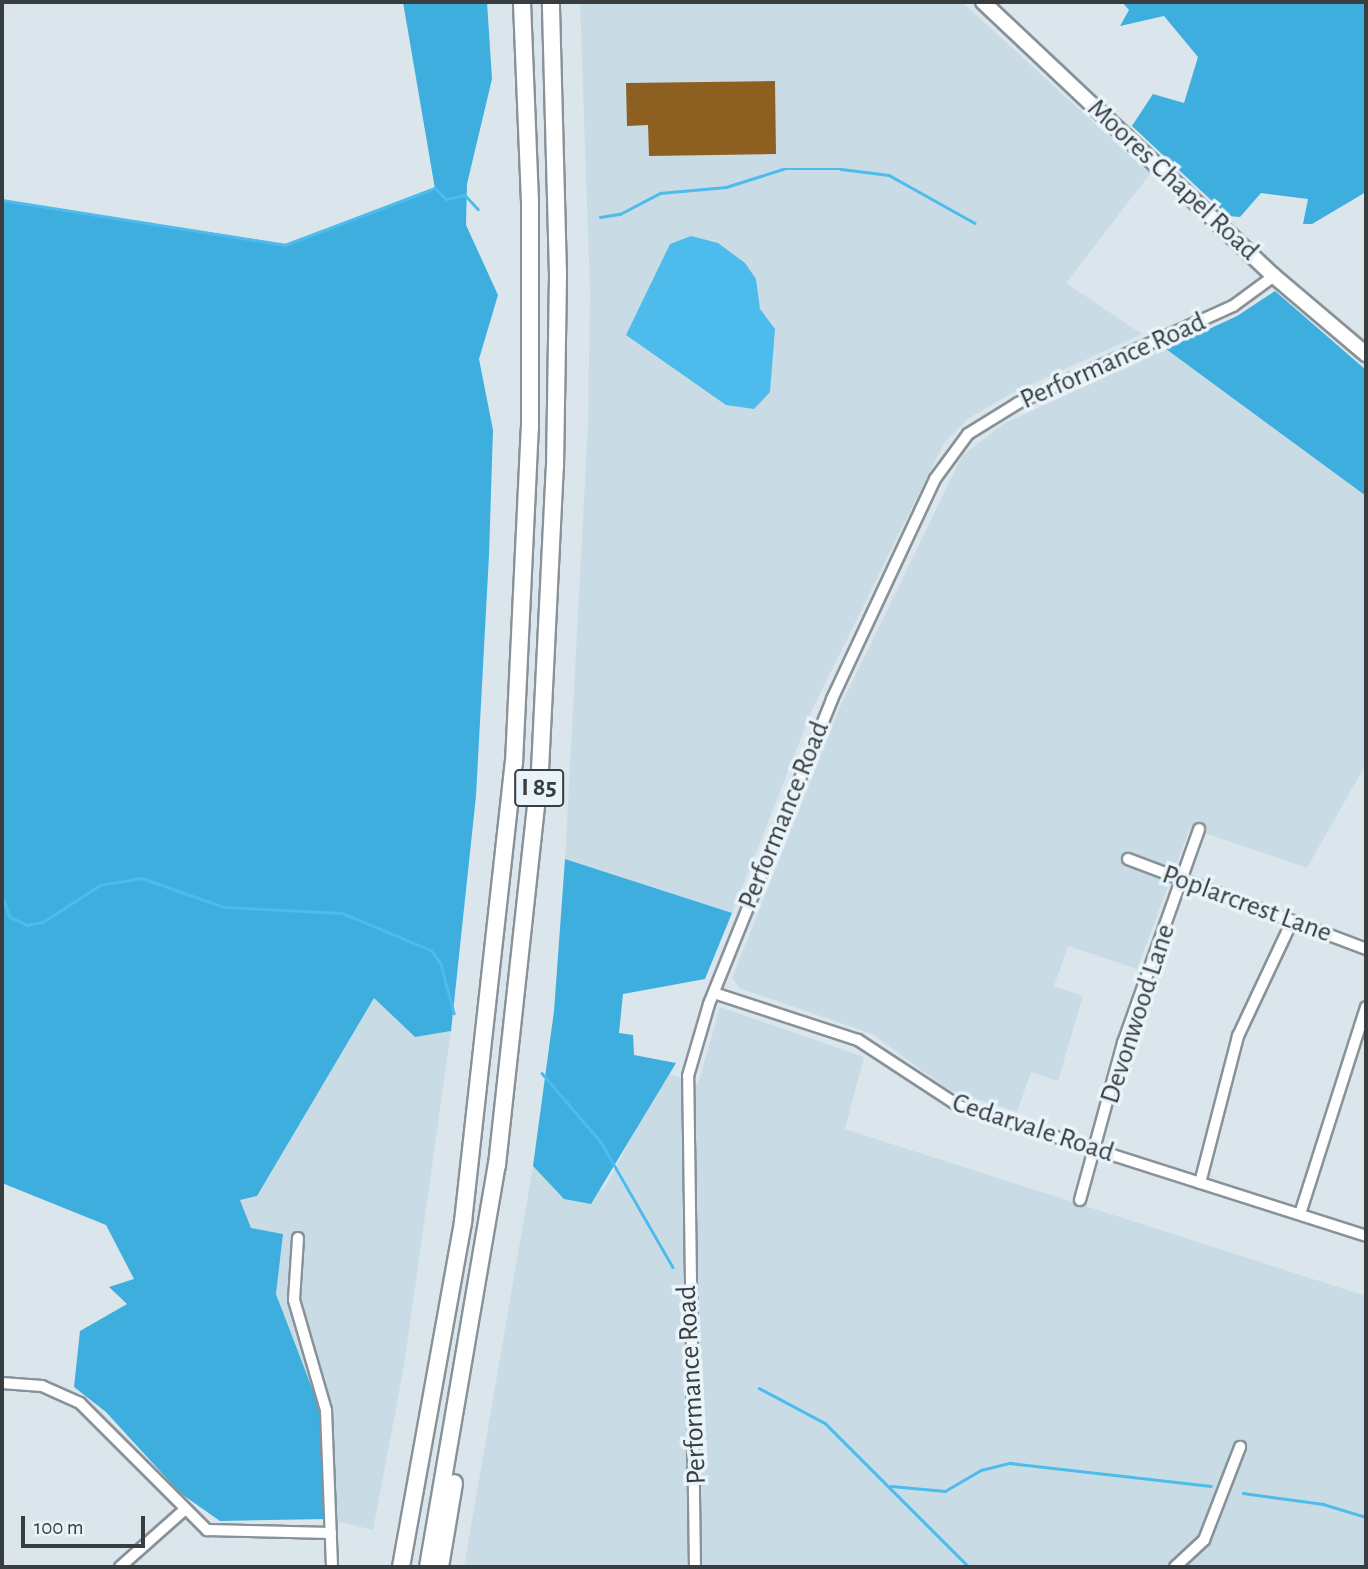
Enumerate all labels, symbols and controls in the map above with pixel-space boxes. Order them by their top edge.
street label: Moores Chapel Road [1080,92,1266,268]
street label: Performance Road [1015,305,1211,417]
street label: Performance Road [731,716,837,914]
road number: I 85 [513,766,565,810]
street label: Poplarcrest Lane [1158,858,1336,950]
street label: Devonwood Lane [1093,920,1183,1108]
street label: Cedarvale Road [948,1086,1118,1170]
street label: Performance Road [670,1285,714,1485]
scale bar [24,1502,149,1546]
text: 100 m [34,1517,84,1538]

